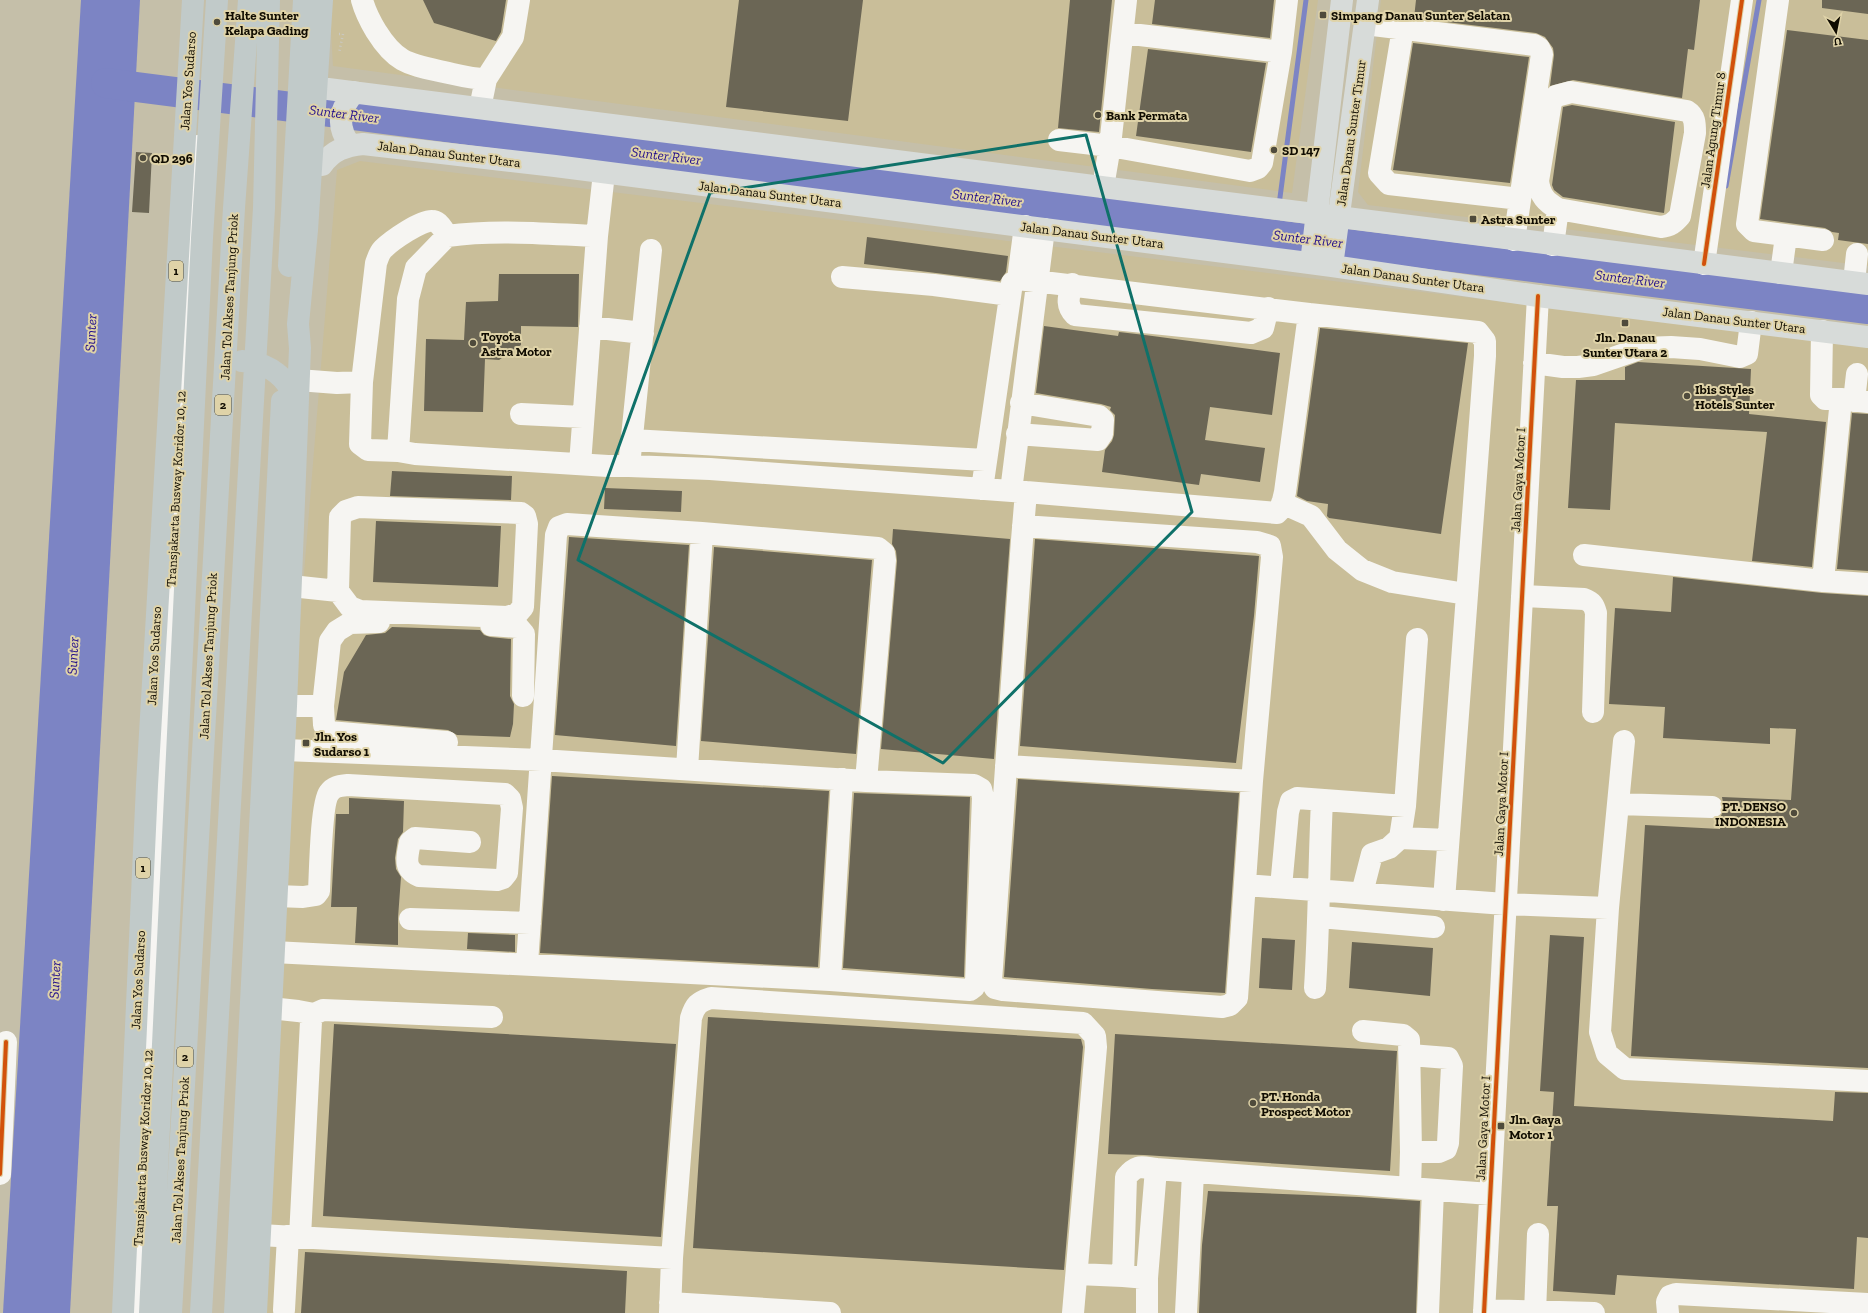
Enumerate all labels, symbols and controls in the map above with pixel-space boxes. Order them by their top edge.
place label: Halte Sunter Kelapa Gading [225,8,309,38]
place label: Simpang Danau Sunter Selatan [1331,8,1511,23]
marker: Simpang Danau Sunter Selatan [1318,10,1328,20]
north arrow [1816,12,1856,52]
marker: Halte Sunter Kelapa Gading [212,17,222,27]
street label: Jalan Yos Sudarso [177,31,199,131]
text: U [1833,34,1843,48]
street label: Jalan Danau Sunter Timur [1333,59,1369,207]
street label: Jalan Agung Timur 8 [1697,71,1729,189]
water label: Sunter River [308,101,380,127]
place label: Bank Permata [1106,108,1188,123]
marker: Bank Permata [1093,110,1103,120]
street label: Jalan Danau Sunter Utara [377,138,522,170]
water label: Sunter River [630,143,702,169]
place label: SD 147 [1282,143,1320,158]
marker: SD 147 [1269,145,1279,155]
place label: QD 296 [151,151,193,166]
marker: QD 296 [138,153,148,163]
street label: Jalan Danau Sunter Utara [698,178,843,210]
water label: Sunter River [951,185,1023,211]
place label: Astra Sunter [1481,212,1556,227]
street label: Jalan Tol Akses Tanjung Priok [217,213,242,381]
marker: Astra Sunter [1468,214,1478,224]
street label: Jalan Danau Sunter Utara [1020,219,1165,251]
water label: Sunter River [1272,226,1344,252]
road number: 1 [169,261,183,281]
street label: Jalan Danau Sunter Utara [1341,261,1486,296]
water label: Sunter River [1594,266,1666,292]
street label: Jalan Danau Sunter Utara [1662,304,1807,336]
water label: Sunter [82,314,100,352]
marker: Jln. Danau Sunter Utara 2 [1620,318,1630,328]
place label: Toyota Astra Motor [481,329,552,359]
place label: Jln. Danau Sunter Utara 2 [1583,330,1667,360]
marker: Toyota Astra Motor [468,338,478,348]
place label: Ibis Styles Hotels Sunter [1695,382,1775,412]
street label: Transjakarta Busway Koridor 10, 12 [163,390,190,588]
marker: Ibis Styles Hotels Sunter [1682,391,1692,401]
road number: 2 [215,395,231,415]
street label: Jalan Gaya Motor I [1508,427,1528,533]
street label: Jalan Tol Akses Tanjung Priok [196,572,221,740]
street label: Jalan Yos Sudarso [144,606,164,706]
water label: Sunter [64,637,82,675]
place label: Jln. Yos Sudarso 1 [314,729,370,759]
marker: Jln. Yos Sudarso 1 [301,738,311,748]
street label: Jalan Gaya Motor I [1491,751,1511,857]
place label: PT. DENSO INDONESIA [1715,799,1786,829]
marker: PT. DENSO INDONESIA [1789,808,1799,818]
road number: 1 [136,858,150,878]
street label: Jalan Yos Sudarso [128,930,148,1030]
water label: Sunter [46,961,64,999]
road number: 2 [177,1047,193,1067]
street label: Transjakarta Busway Koridor 10, 12 [130,1049,157,1247]
street label: Jalan Gaya Motor I [1473,1075,1493,1181]
street label: Jalan Tol Akses Tanjung Priok [168,1076,193,1244]
place label: PT. Honda Prospect Motor [1261,1089,1351,1119]
marker: PT. Honda Prospect Motor [1248,1098,1258,1108]
place label: Jln. Gaya Motor 1 [1509,1112,1561,1142]
marker: Jln. Gaya Motor 1 [1496,1121,1506,1131]

